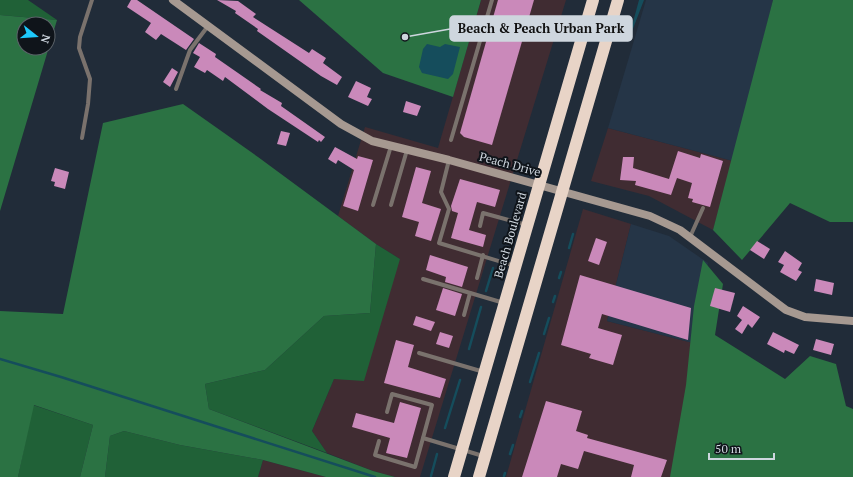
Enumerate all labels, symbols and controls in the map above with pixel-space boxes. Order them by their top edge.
north arrow [16,16,56,56]
callout: Beach & Peach Urban Park [450,16,632,41]
text: Beach & Peach Urban Park [458,19,625,37]
text: N [37,33,53,46]
street label: Peach Drive [478,149,542,179]
street label: Beach Boulevard [491,190,530,280]
scale bar [709,435,774,461]
text: 50 m [715,441,742,456]

